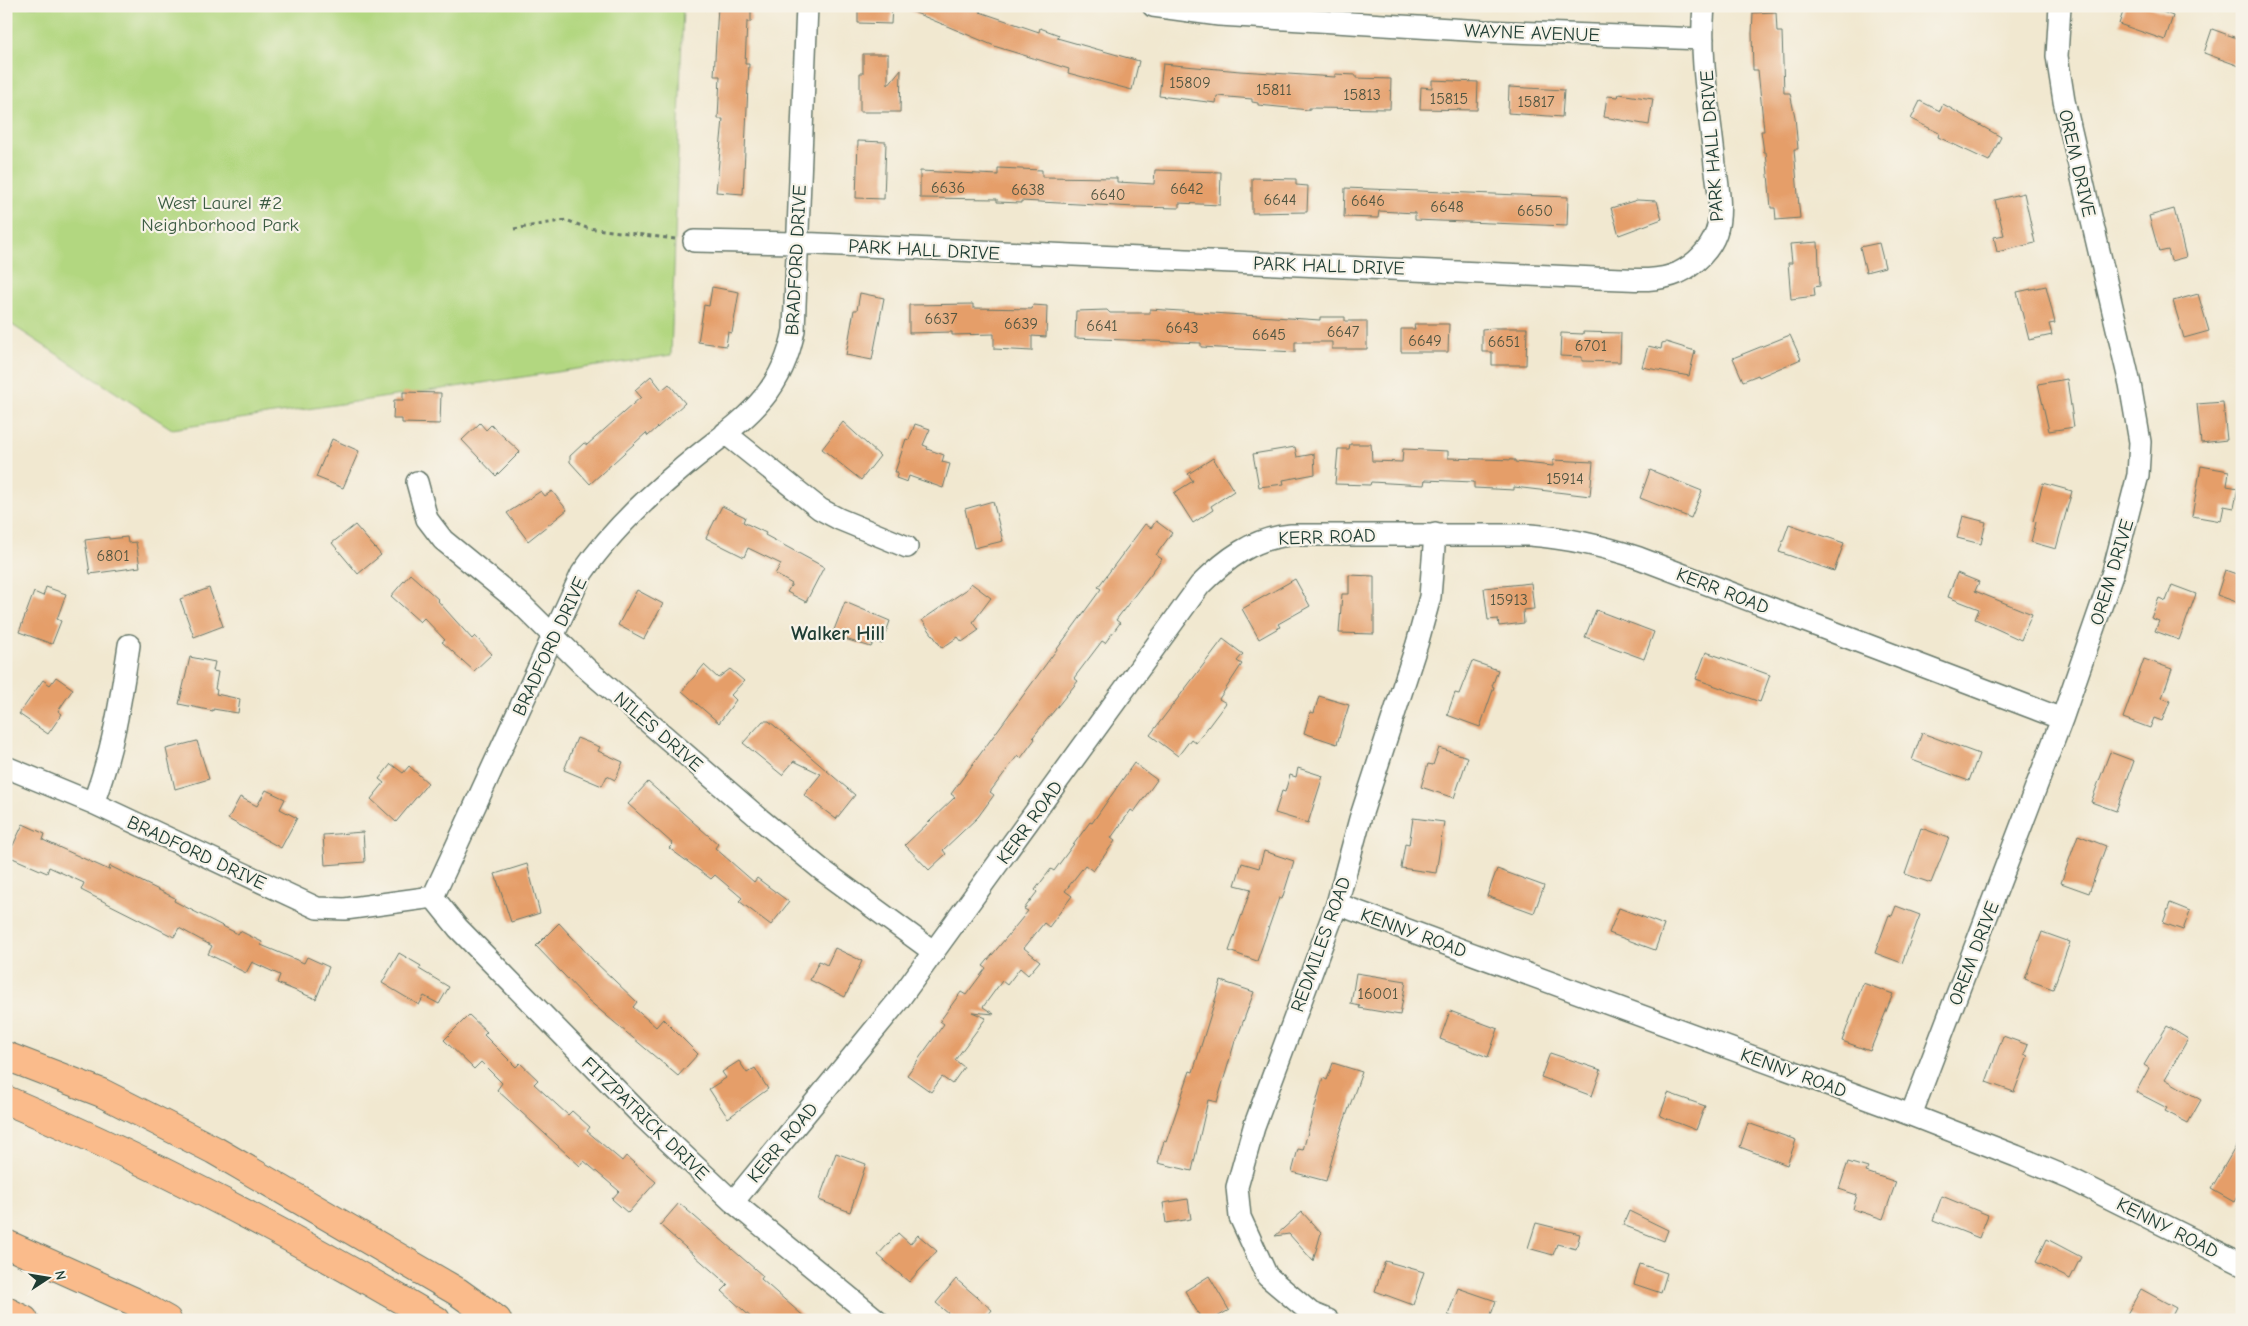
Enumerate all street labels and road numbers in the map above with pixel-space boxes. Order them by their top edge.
street label: WAYNE AVENUE [1464,20,1600,46]
street label: PARK HALL DRIVE [1696,69,1728,222]
street label: OREM DRIVE [2054,107,2100,219]
street label: BRADFORD DRIVE [781,184,811,336]
street label: PARK HALL DRIVE [848,235,1000,265]
street label: PARK HALL DRIVE [1253,252,1405,280]
street label: OREM DRIVE [2085,517,2139,628]
street label: KERR ROAD [1278,524,1376,550]
street label: KERR ROAD [1673,563,1772,619]
street label: BRADFORD DRIVE [508,573,592,719]
street label: NILES DRIVE [610,687,707,776]
street label: KERR ROAD [992,777,1067,869]
street label: BRADFORD DRIVE [124,811,270,895]
street label: REDMILES ROAD [1286,874,1356,1015]
street label: OREM DRIVE [1944,898,2004,1008]
street label: KENNY ROAD [1358,904,1470,962]
street label: KENNY ROAD [1738,1044,1850,1102]
street label: FITZPATRICK DRIVE [577,1052,713,1185]
street label: KERR ROAD [743,1098,823,1187]
street label: KENNY ROAD [2113,1193,2222,1263]

